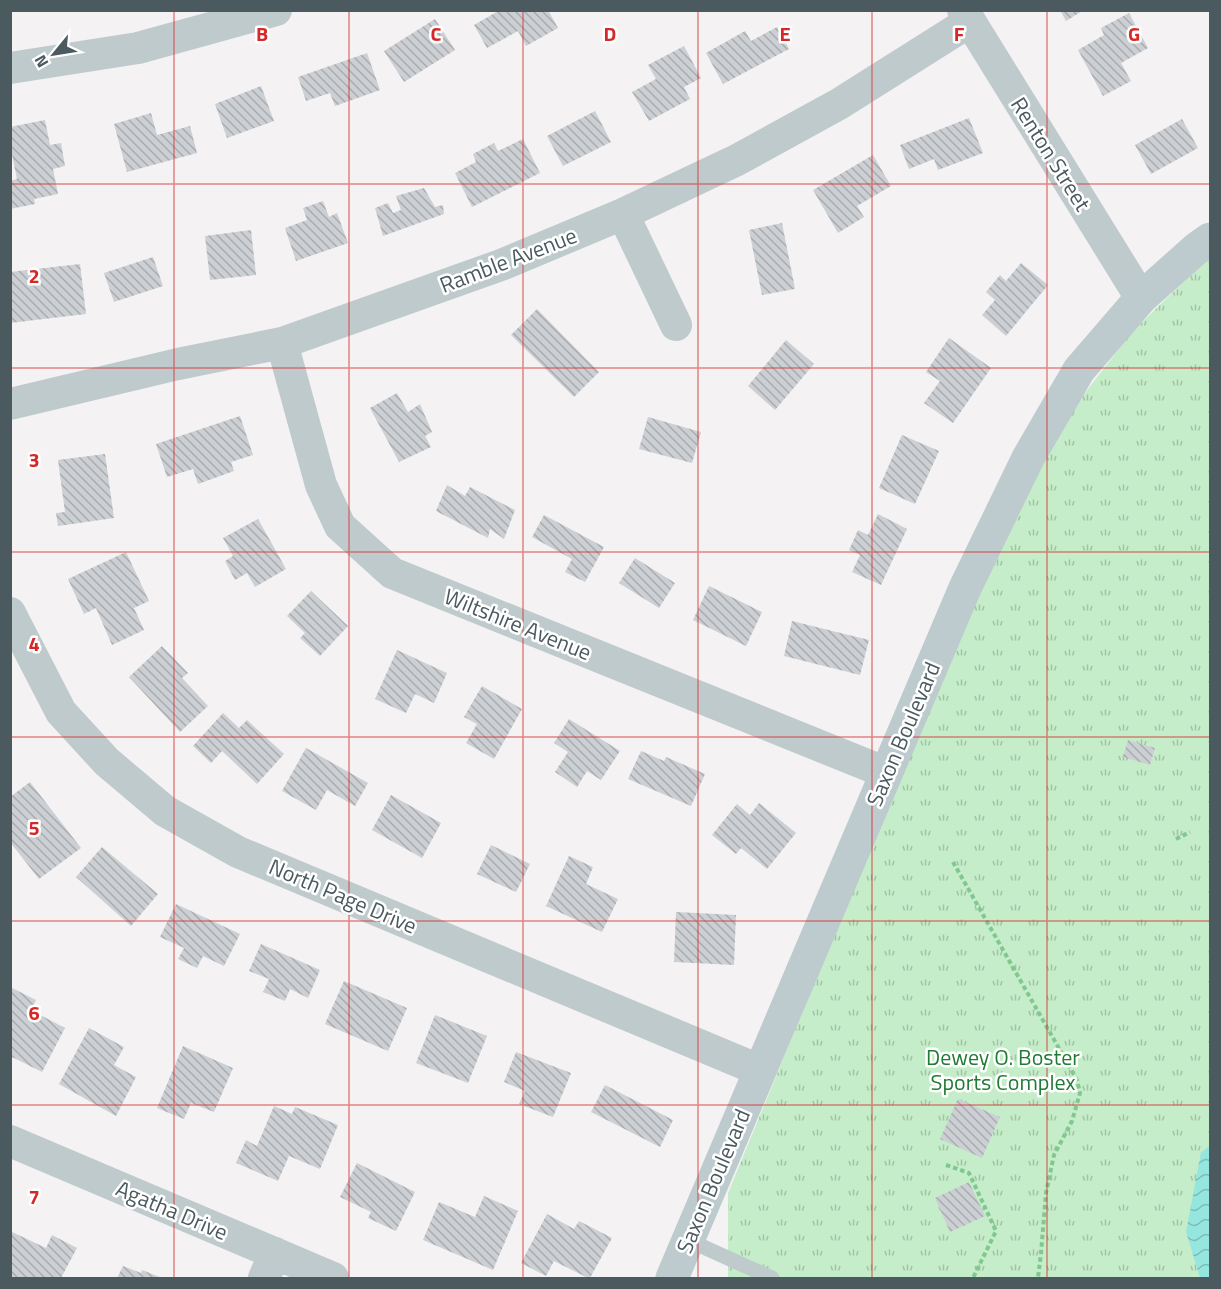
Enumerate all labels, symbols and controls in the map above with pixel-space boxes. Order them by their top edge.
text: B [256,18,268,49]
text: C [431,18,442,49]
text: D [604,18,616,49]
text: E [779,18,791,49]
text: F [954,18,965,49]
text: G [1128,18,1140,49]
north arrow [24,24,84,84]
text: N [28,51,54,72]
street label: Renton Street [1002,90,1100,218]
street label: Ramble Avenue [435,218,581,302]
text: 2 [28,260,40,291]
text: 3 [28,444,40,475]
street label: Wiltshire Avenue [439,579,597,669]
text: 4 [28,628,40,659]
street label: Saxon Boulevard [857,656,949,812]
text: 5 [28,812,40,843]
street label: North Page Drive [264,850,422,942]
text: 6 [28,997,40,1028]
park label: Dewey O. Boster Sports Complex [926,1040,1080,1099]
street label: Saxon Boulevard [667,1103,759,1259]
street label: Agatha Drive [111,1171,233,1249]
text: 7 [28,1181,40,1212]

